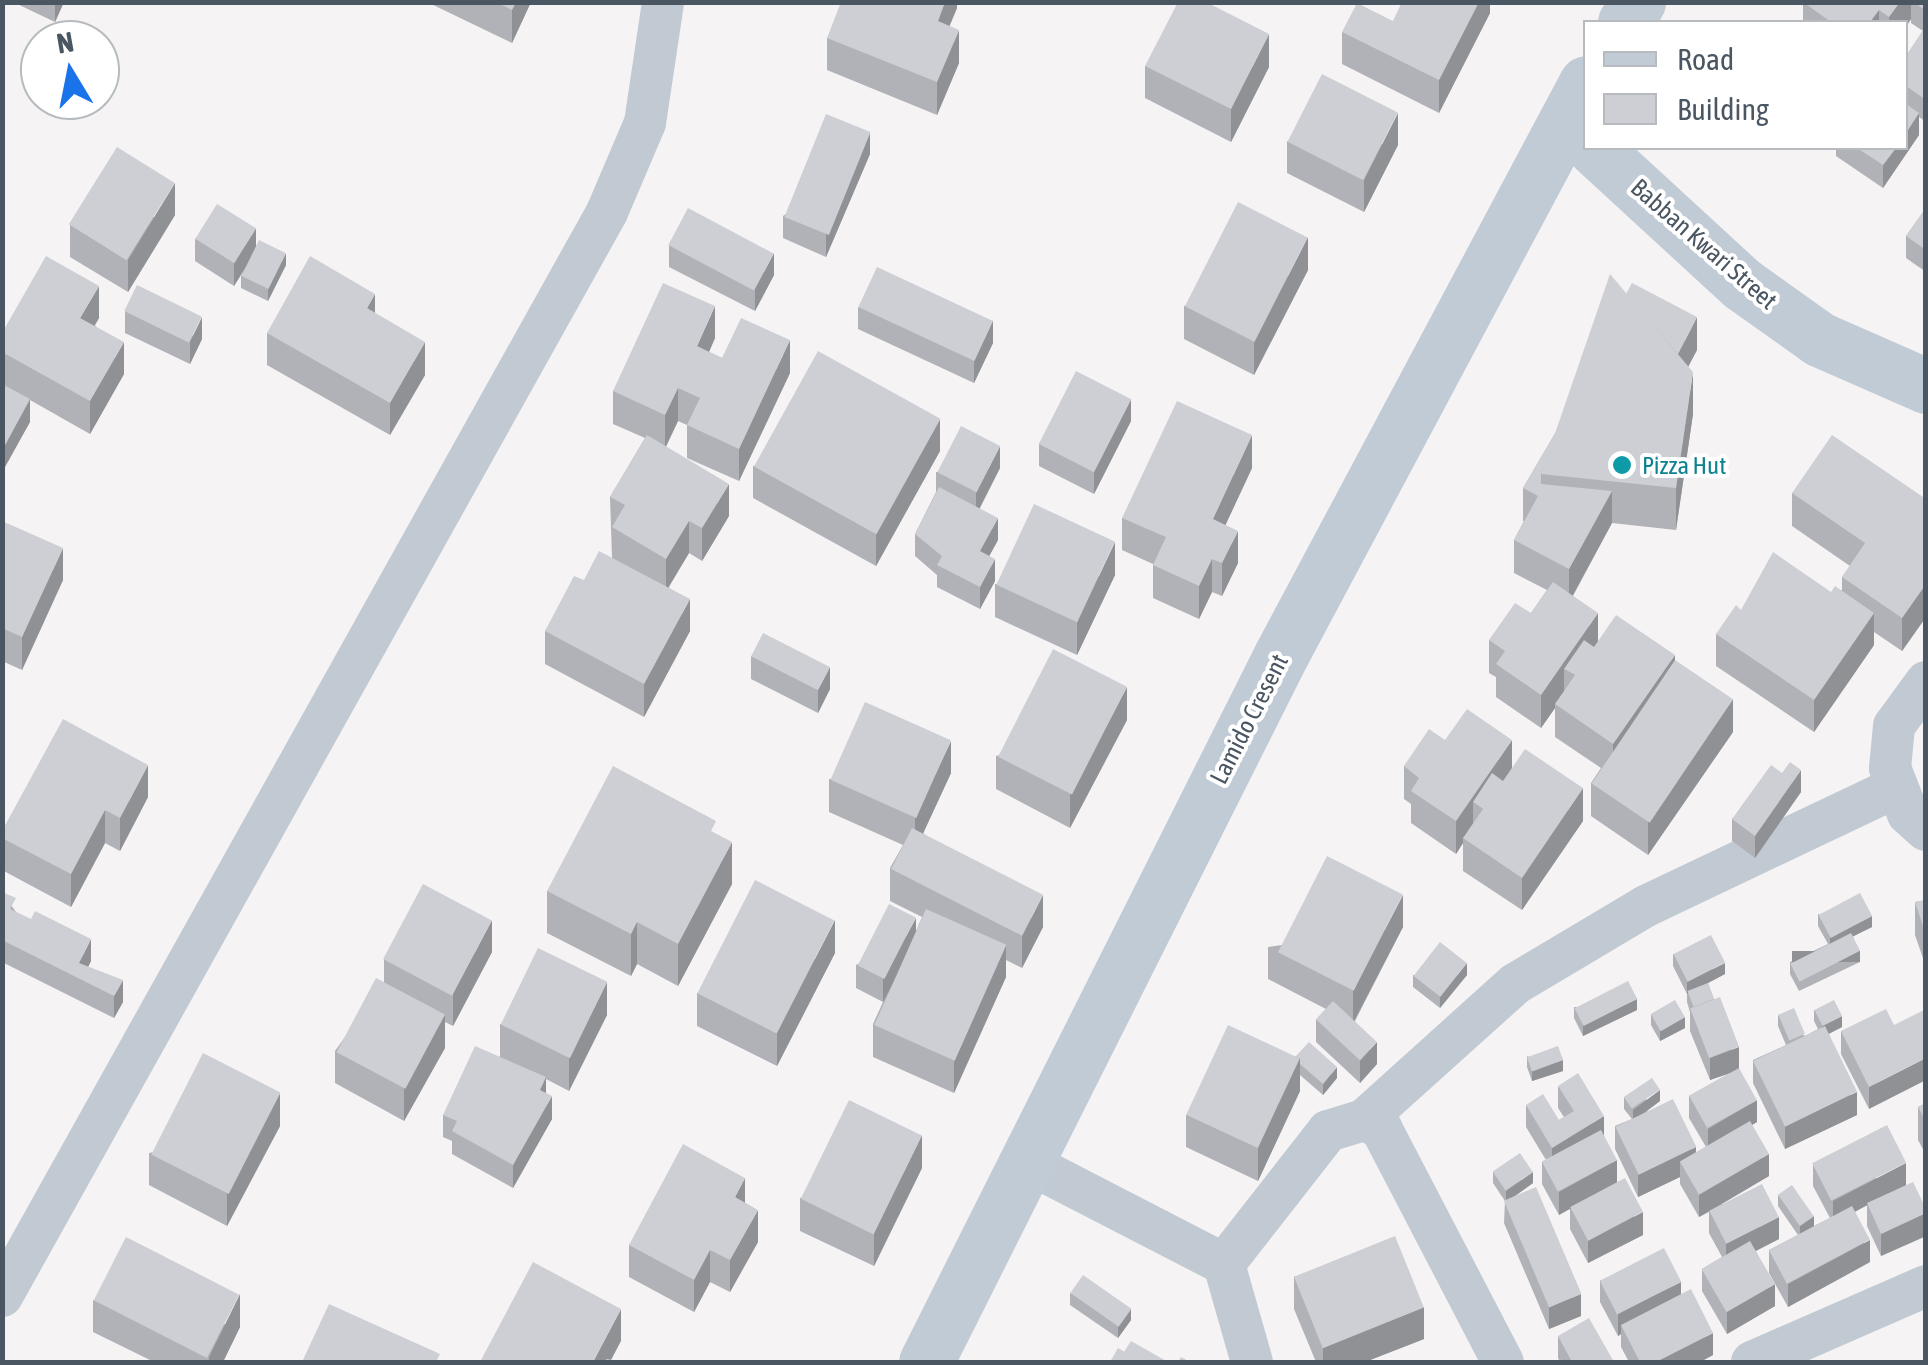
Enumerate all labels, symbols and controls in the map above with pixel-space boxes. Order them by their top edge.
north arrow [20,20,120,120]
legend [1583,20,1908,150]
text: N [54,25,76,60]
text: Road [1677,42,1734,76]
text: Building [1677,92,1769,126]
street label: Babban Kwari Street [1625,172,1783,316]
place label: Pizza Hut [1642,450,1726,480]
marker: Pizza Hut [1611,454,1633,476]
street label: Lamido Cresent [1204,649,1294,789]

